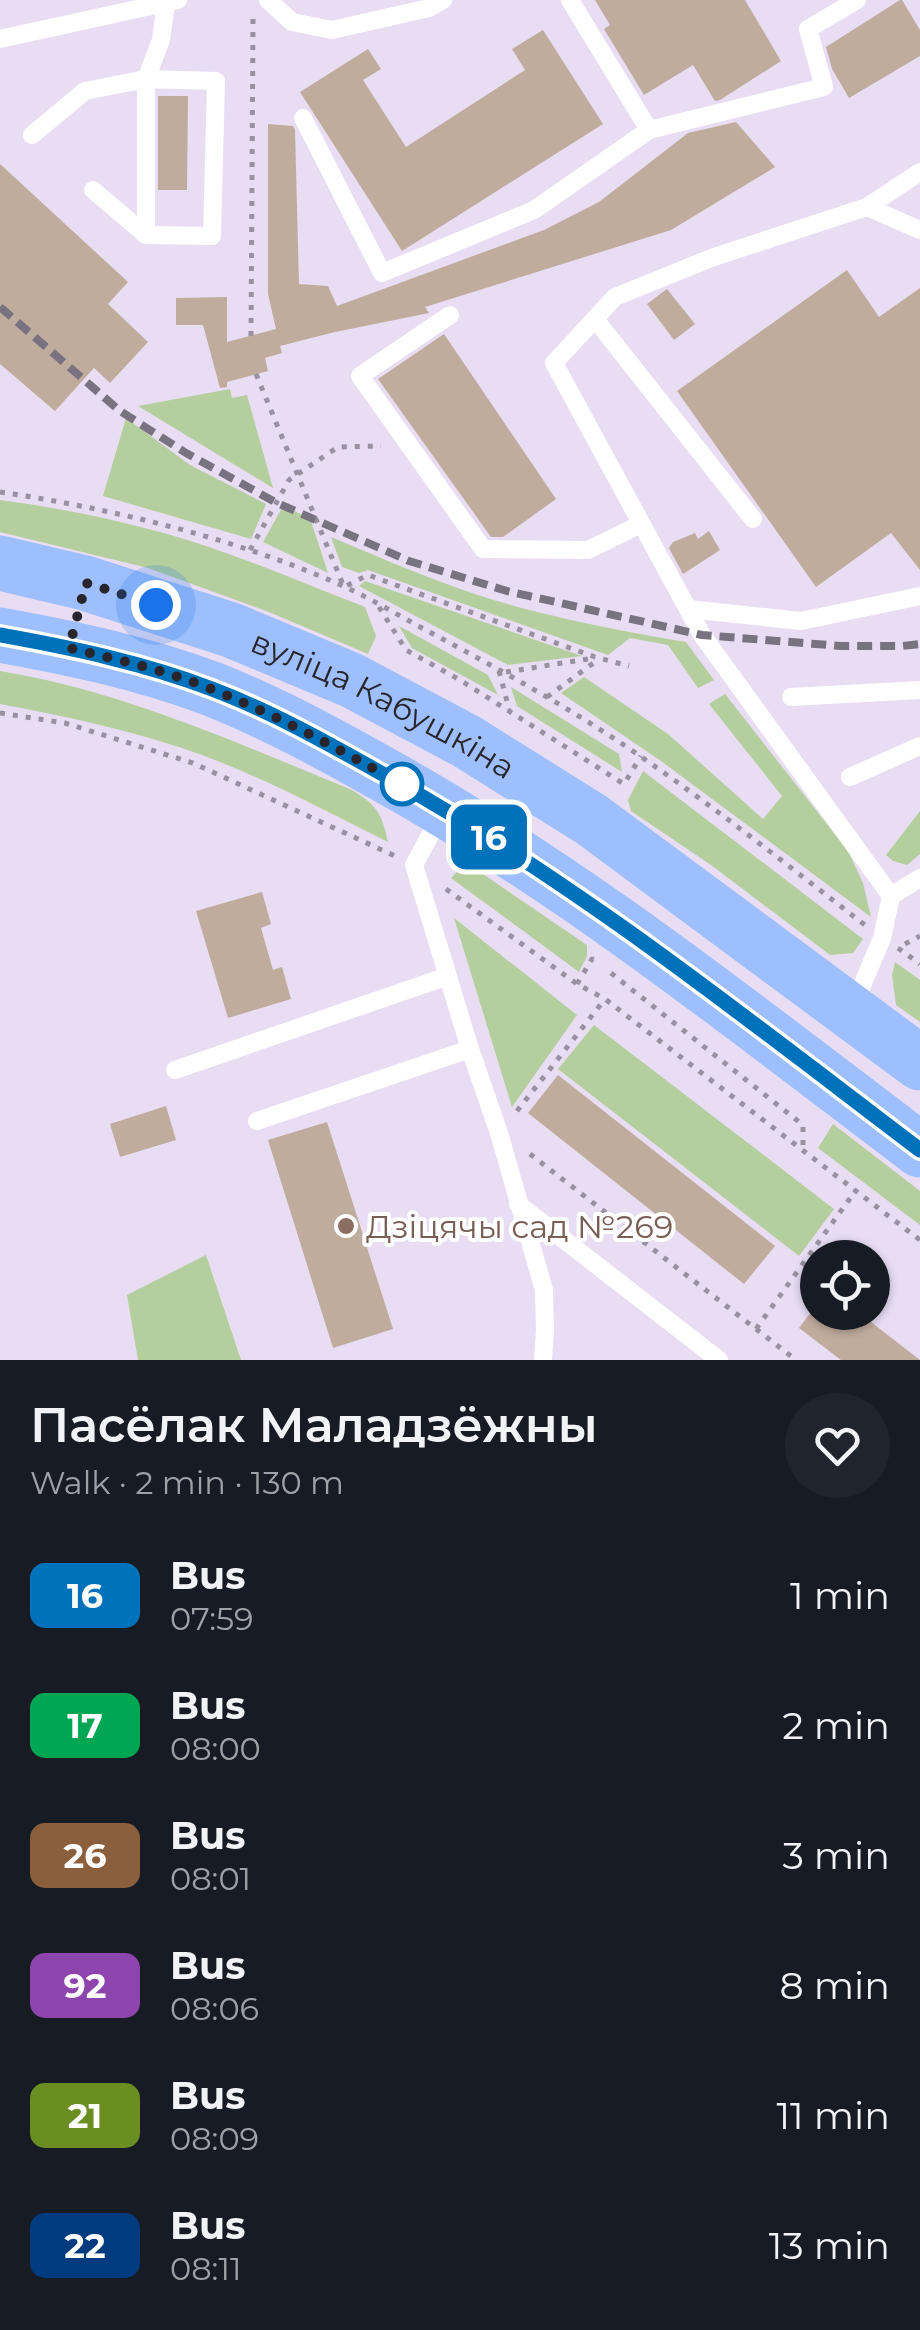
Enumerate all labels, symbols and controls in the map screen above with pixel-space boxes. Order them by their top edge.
your location [131,580,181,630]
street label: вуліца Кабушкіна [246,621,523,787]
unlabelled marker [381,763,423,805]
line badge: 16 [444,804,534,870]
text: 16 [471,816,507,859]
place label: Дзіцячы сад №269 [366,1207,673,1246]
marker: Дзіцячы сад №269 [335,1215,357,1237]
map controls [800,1240,890,1330]
button: locate [800,1240,890,1330]
button: heart [785,1393,890,1498]
text: Пасёлак Маладзёжны [30,1396,598,1454]
text: Walk · 2 min · 130 m [30,1463,344,1502]
text: Bus [170,1552,245,1599]
text: 1 min [790,1572,890,1619]
text: 16 [67,1574,103,1617]
text: 07:59 [170,1599,254,1638]
text: Bus [170,1682,245,1729]
text: 2 min [782,1702,890,1749]
text: 17 [67,1704,103,1747]
text: 08:00 [170,1729,261,1768]
text: Bus [170,1812,245,1859]
text: 3 min [782,1832,890,1879]
text: 26 [64,1834,106,1877]
text: 08:01 [170,1859,251,1898]
text: Bus [170,1942,245,1989]
text: 8 min [780,1962,890,2009]
text: 92 [64,1964,106,2007]
text: 08:06 [170,1989,259,2028]
text: Bus [170,2072,245,2119]
text: 11 min [776,2092,890,2139]
text: 21 [68,2094,102,2137]
text: 08:09 [170,2119,259,2158]
text: Bus [170,2202,245,2249]
text: 13 min [769,2222,890,2269]
text: 22 [64,2224,106,2267]
text: 08:11 [170,2249,242,2288]

